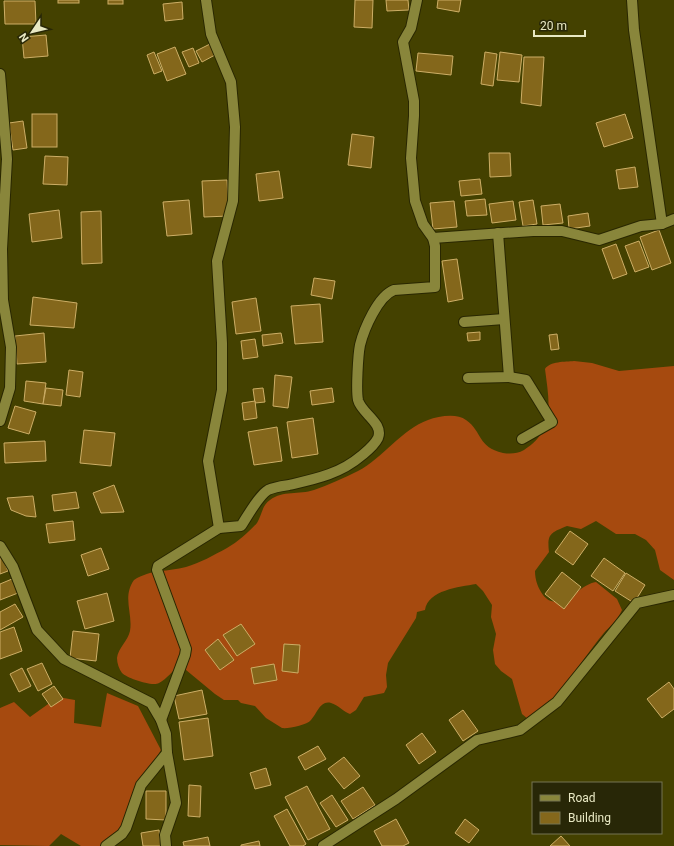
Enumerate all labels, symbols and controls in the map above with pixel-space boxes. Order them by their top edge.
north arrow [12,12,52,52]
scale bar [534,12,585,38]
text: 20 m [540,19,567,33]
text: N [17,30,32,44]
legend [532,782,662,834]
text: Road [568,791,596,805]
text: Building [568,811,611,825]

